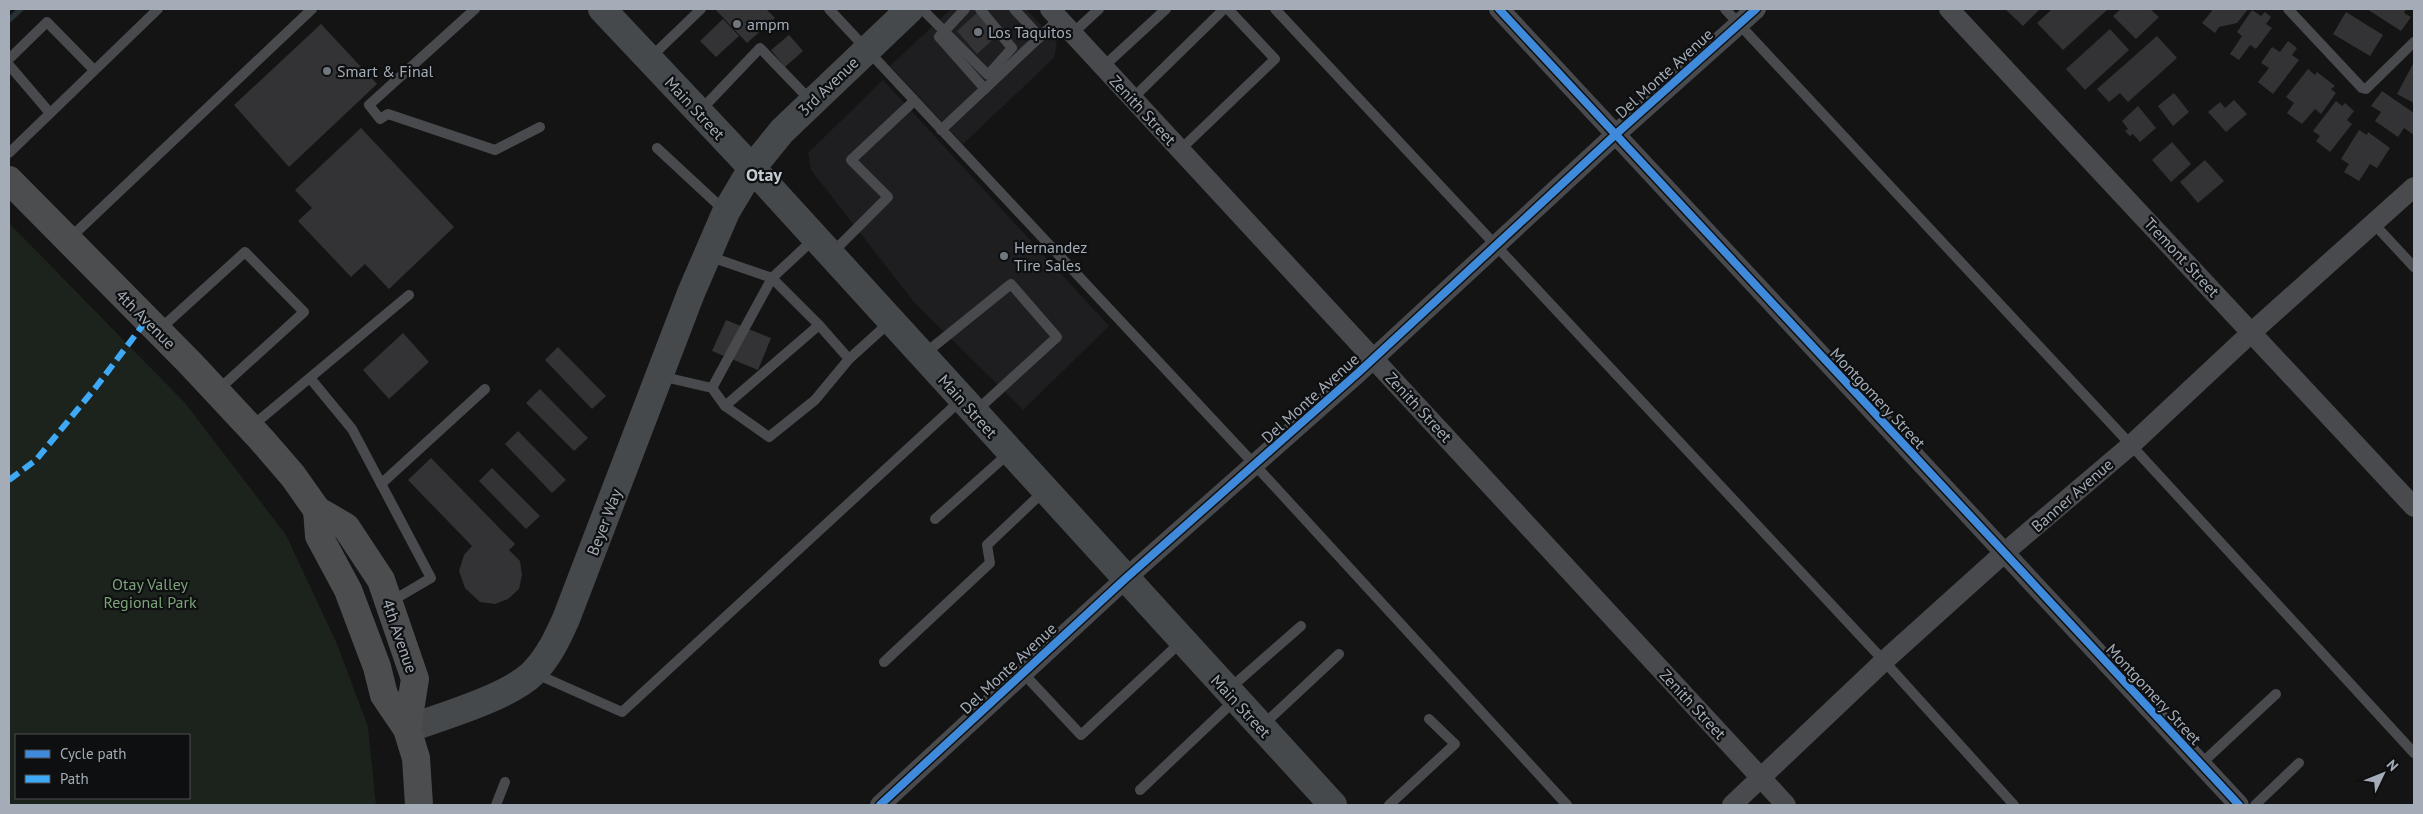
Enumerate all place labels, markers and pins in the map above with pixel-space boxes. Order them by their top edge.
place label: ampm [747,14,790,34]
marker: ampm [731,18,743,30]
place label: Los Taquitos [988,22,1072,42]
marker: Los Taquitos [972,26,984,38]
place label: Smart & Final [337,61,434,81]
marker: Smart & Final [321,65,333,77]
place label: Hernandez Tire Sales [1014,237,1087,275]
marker: Hernandez Tire Sales [998,250,1010,262]

